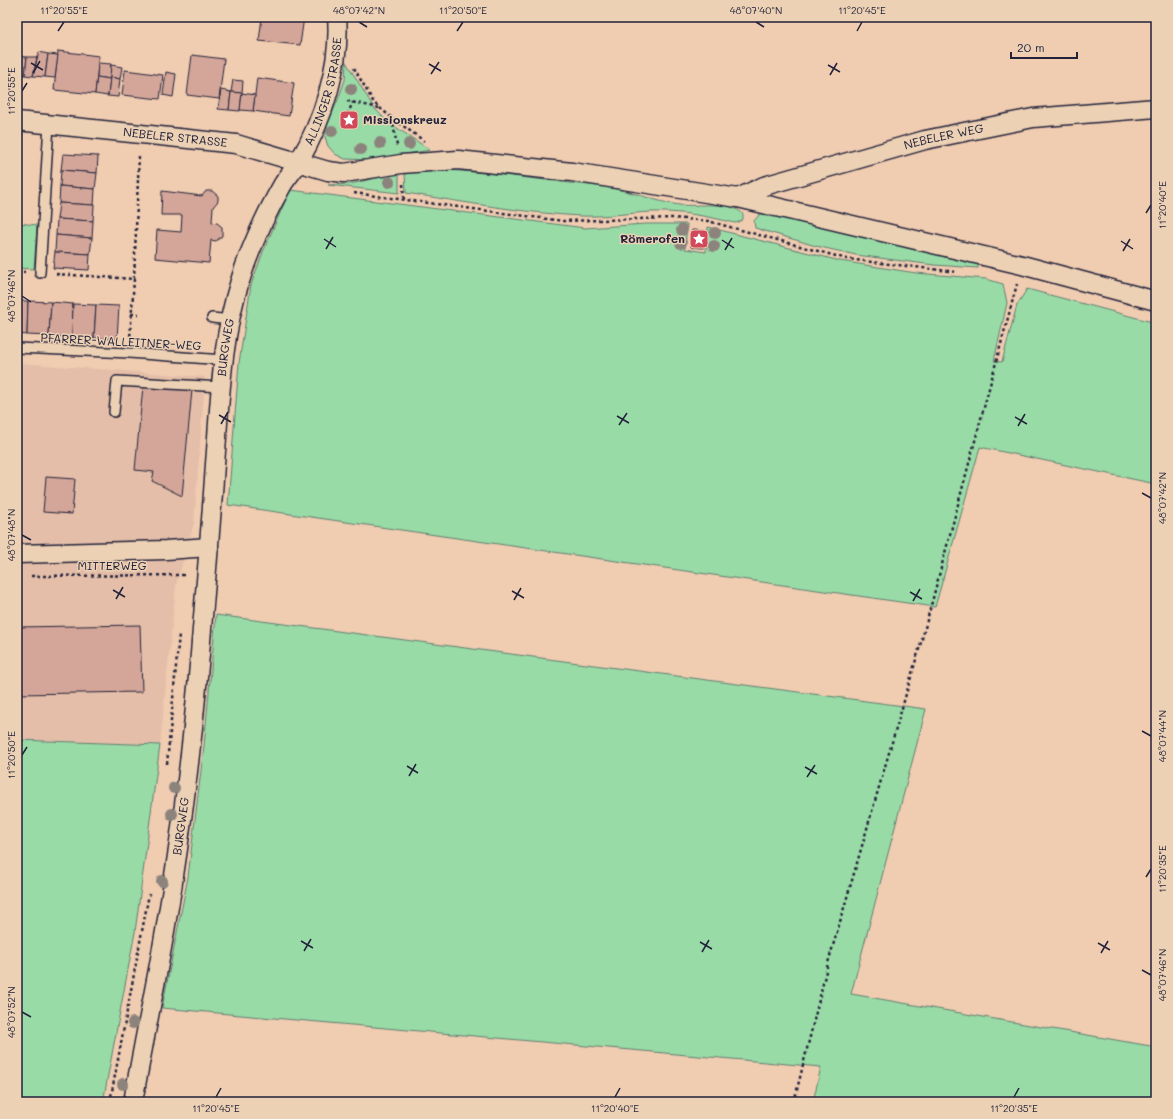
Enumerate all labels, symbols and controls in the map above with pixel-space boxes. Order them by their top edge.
text: 11°20'55"E [40,3,88,17]
text: 48°07'42"N [333,3,385,17]
text: 11°20'50"E [439,3,487,17]
text: 48°07'40"N [730,3,782,17]
text: 11°20'45"E [838,3,886,17]
scale bar [1011,34,1077,60]
street label: ALLINGER STRASSE [300,37,344,148]
text: 20 m [1017,39,1045,55]
text: 11°20'55"E [4,67,18,115]
place icon: Missionskreuz [338,109,360,131]
place label: Missionskreuz [363,111,447,127]
street label: NEBELER WEG [902,119,985,153]
street label: NEBELER STRASSE [122,123,228,150]
text: 11°20'40"E [1155,181,1169,229]
place icon: Römerofen [688,228,710,250]
place label: Römerofen [620,230,685,246]
text: 48°07'46"N [4,270,18,322]
street label: BURGWEG [213,317,237,377]
street label: PFARRER-WALLEITNER-WEG [40,329,202,353]
text: 48°07'42"N [1155,472,1169,524]
text: 48°07'48"N [4,509,18,561]
street label: MITTERWEG [77,557,147,573]
text: 48°07'44"N [1155,710,1169,762]
text: 11°20'50"E [4,731,18,779]
street label: BURGWEG [168,796,192,856]
text: 11°20'35"E [1155,845,1169,893]
text: 48°07'46"N [1155,949,1169,1001]
text: 48°07'52"N [4,986,18,1038]
text: 11°20'45"E [192,1101,240,1115]
text: 11°20'40"E [591,1101,639,1115]
text: 11°20'35"E [990,1101,1038,1115]

